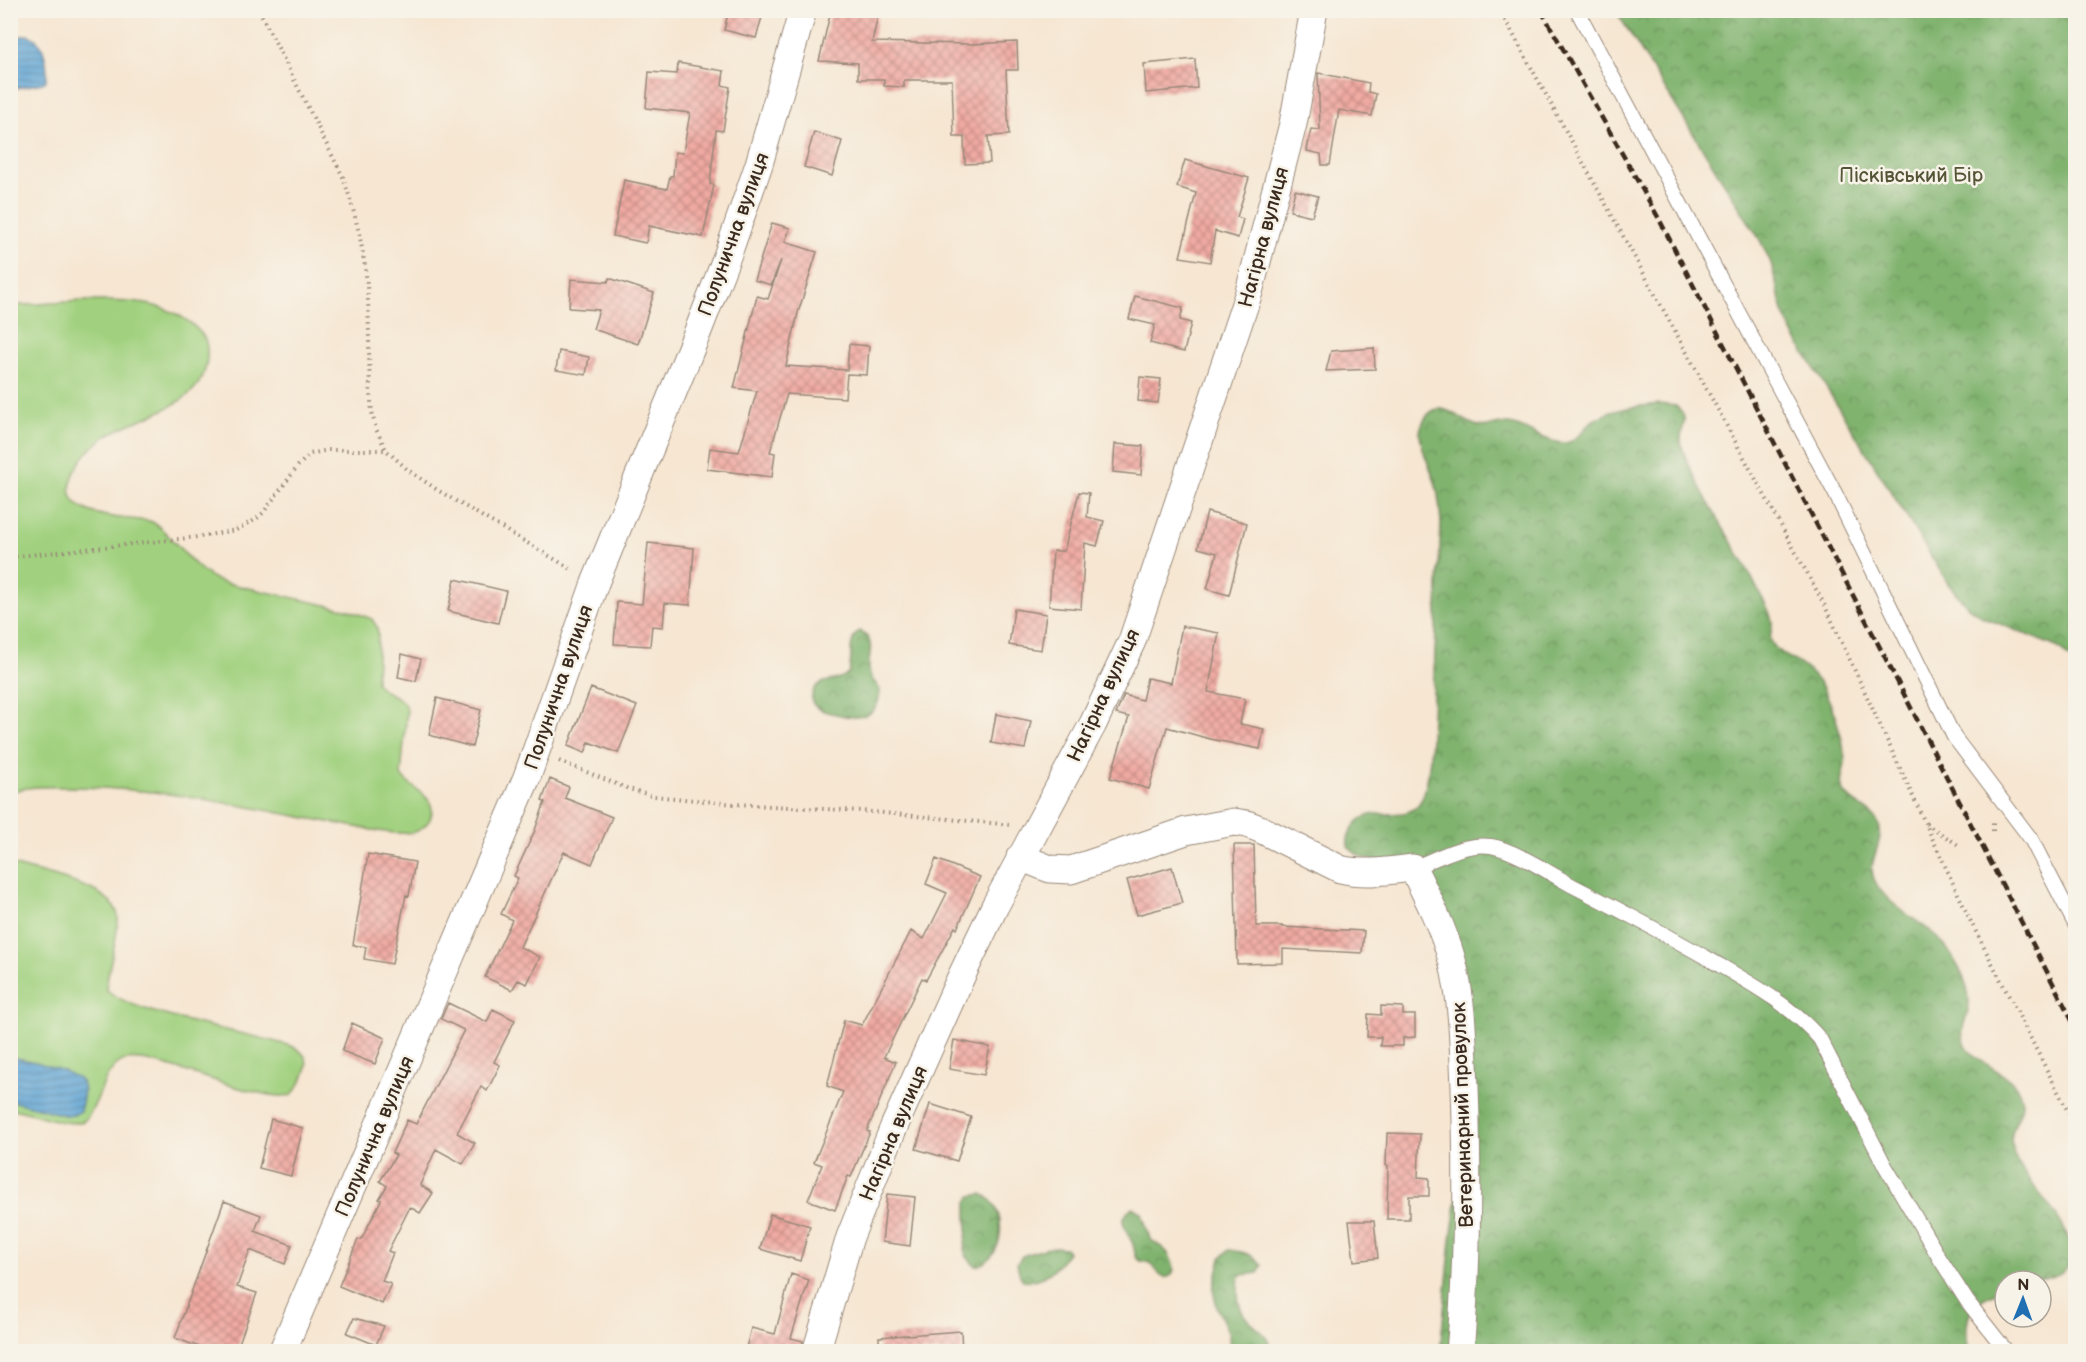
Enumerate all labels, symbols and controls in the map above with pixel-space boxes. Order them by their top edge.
street label: Полунична вулиця [693,149,775,319]
street label: Нагірна вулиця [1234,164,1294,310]
park label: Пісківський Бір [1839,164,1984,188]
street label: Полунична вулиця [520,602,598,773]
street label: Нагірна вулиця [1063,625,1145,766]
street label: Ветеринарний провулок [1447,1001,1479,1228]
street label: Полунична вулиця [330,1052,420,1220]
street label: Нагірна вулиця [855,1062,933,1204]
north arrow [1993,1269,2053,1329]
text: N [2017,1276,2029,1295]

